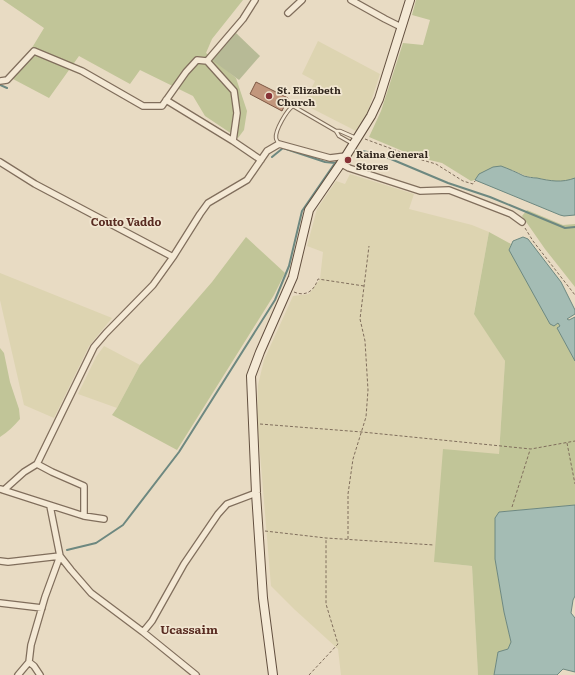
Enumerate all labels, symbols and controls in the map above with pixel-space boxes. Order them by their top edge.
place label: St. Elizabeth Church [277,82,341,109]
marker: St. Elizabeth Church [264,91,274,101]
place label: Raina General Stores [356,146,428,173]
marker: Raina General Stores [343,155,353,165]
district label: Couto Vaddo [91,213,161,229]
district label: Ucassaim [160,620,218,638]

